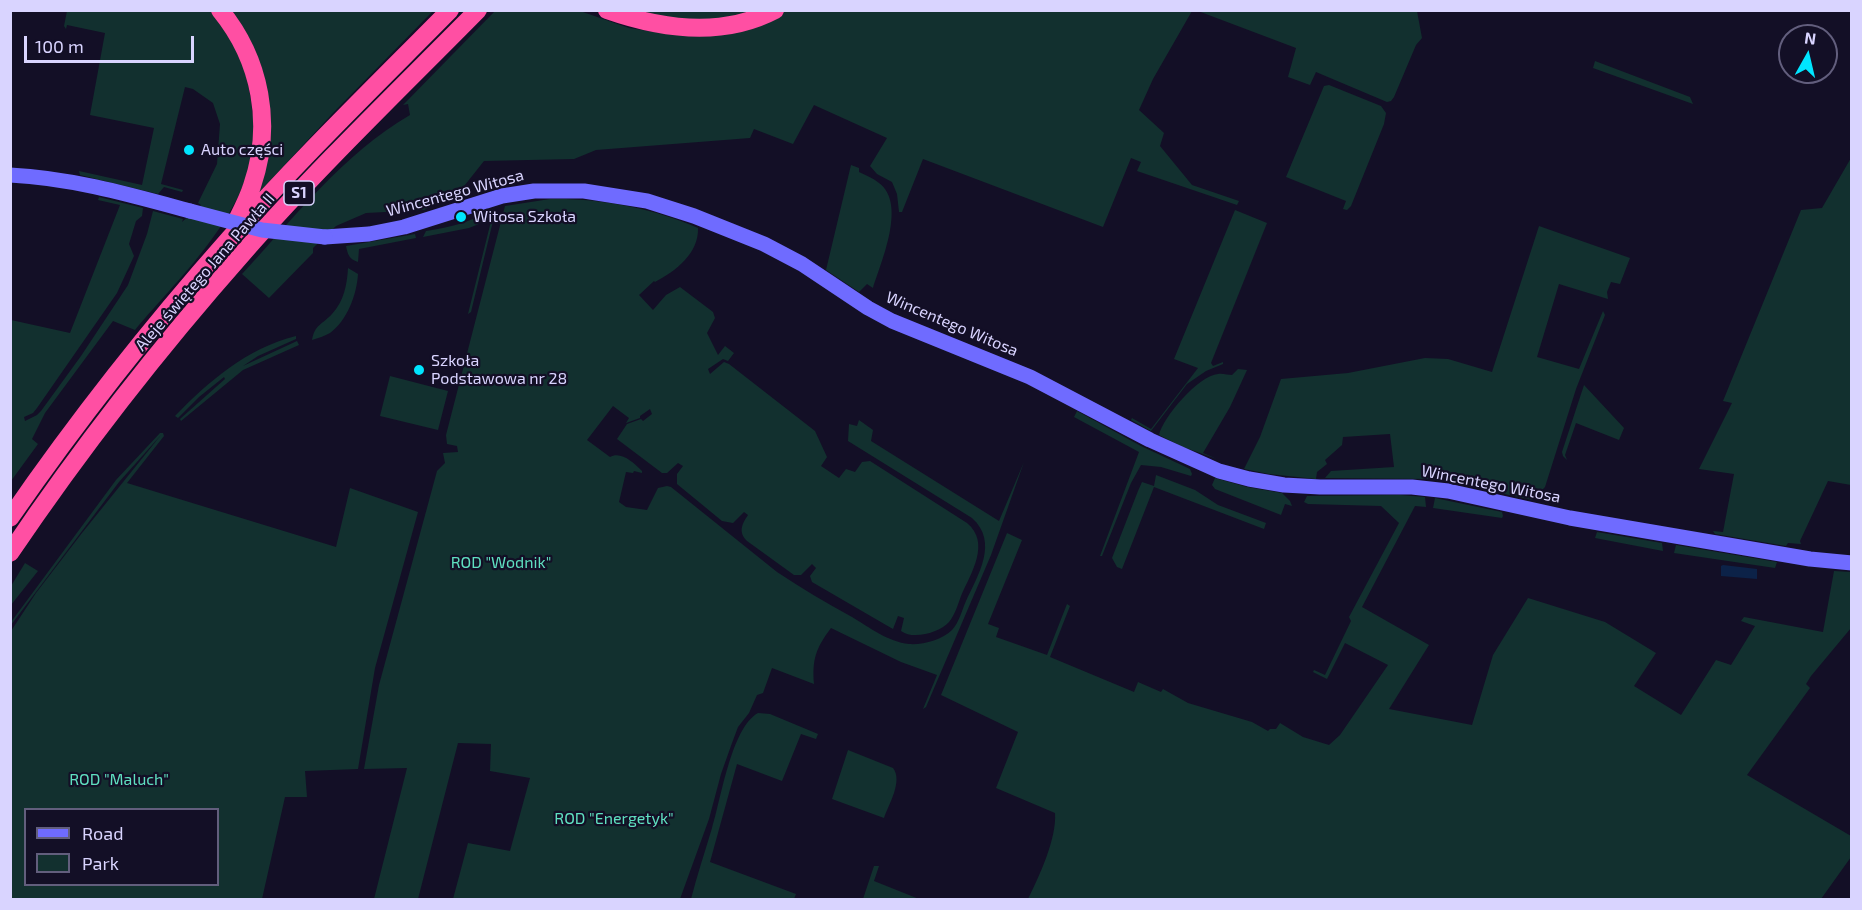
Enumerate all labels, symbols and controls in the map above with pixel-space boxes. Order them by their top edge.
scale bar [27,24,196,62]
north arrow [1778,24,1838,84]
text: N [1803,27,1817,48]
text: 100 m [35,35,84,57]
place label: Auto części [201,140,283,160]
marker: Auto części [182,143,196,157]
street label: Wincentego Witosa [384,165,526,221]
road number: S1 [284,181,314,205]
street label: Aleje świętego Jana Pawła II [131,189,279,355]
place label: Witosa Szkoła [473,207,576,227]
marker: Witosa Szkoła [454,210,468,224]
street label: Wincentego Witosa [883,288,1021,360]
place label: Szkoła Podstawowa nr 28 [431,351,567,389]
marker: Szkoła Podstawowa nr 28 [412,363,426,377]
street label: Wincentego Witosa [1420,461,1562,507]
park label: ROD "Wodnik" [451,553,551,573]
park label: ROD "Maluch" [69,770,169,790]
legend [24,808,219,886]
park label: ROD "Energetyk" [554,809,674,829]
text: Road [82,822,123,844]
text: Park [82,852,119,874]

